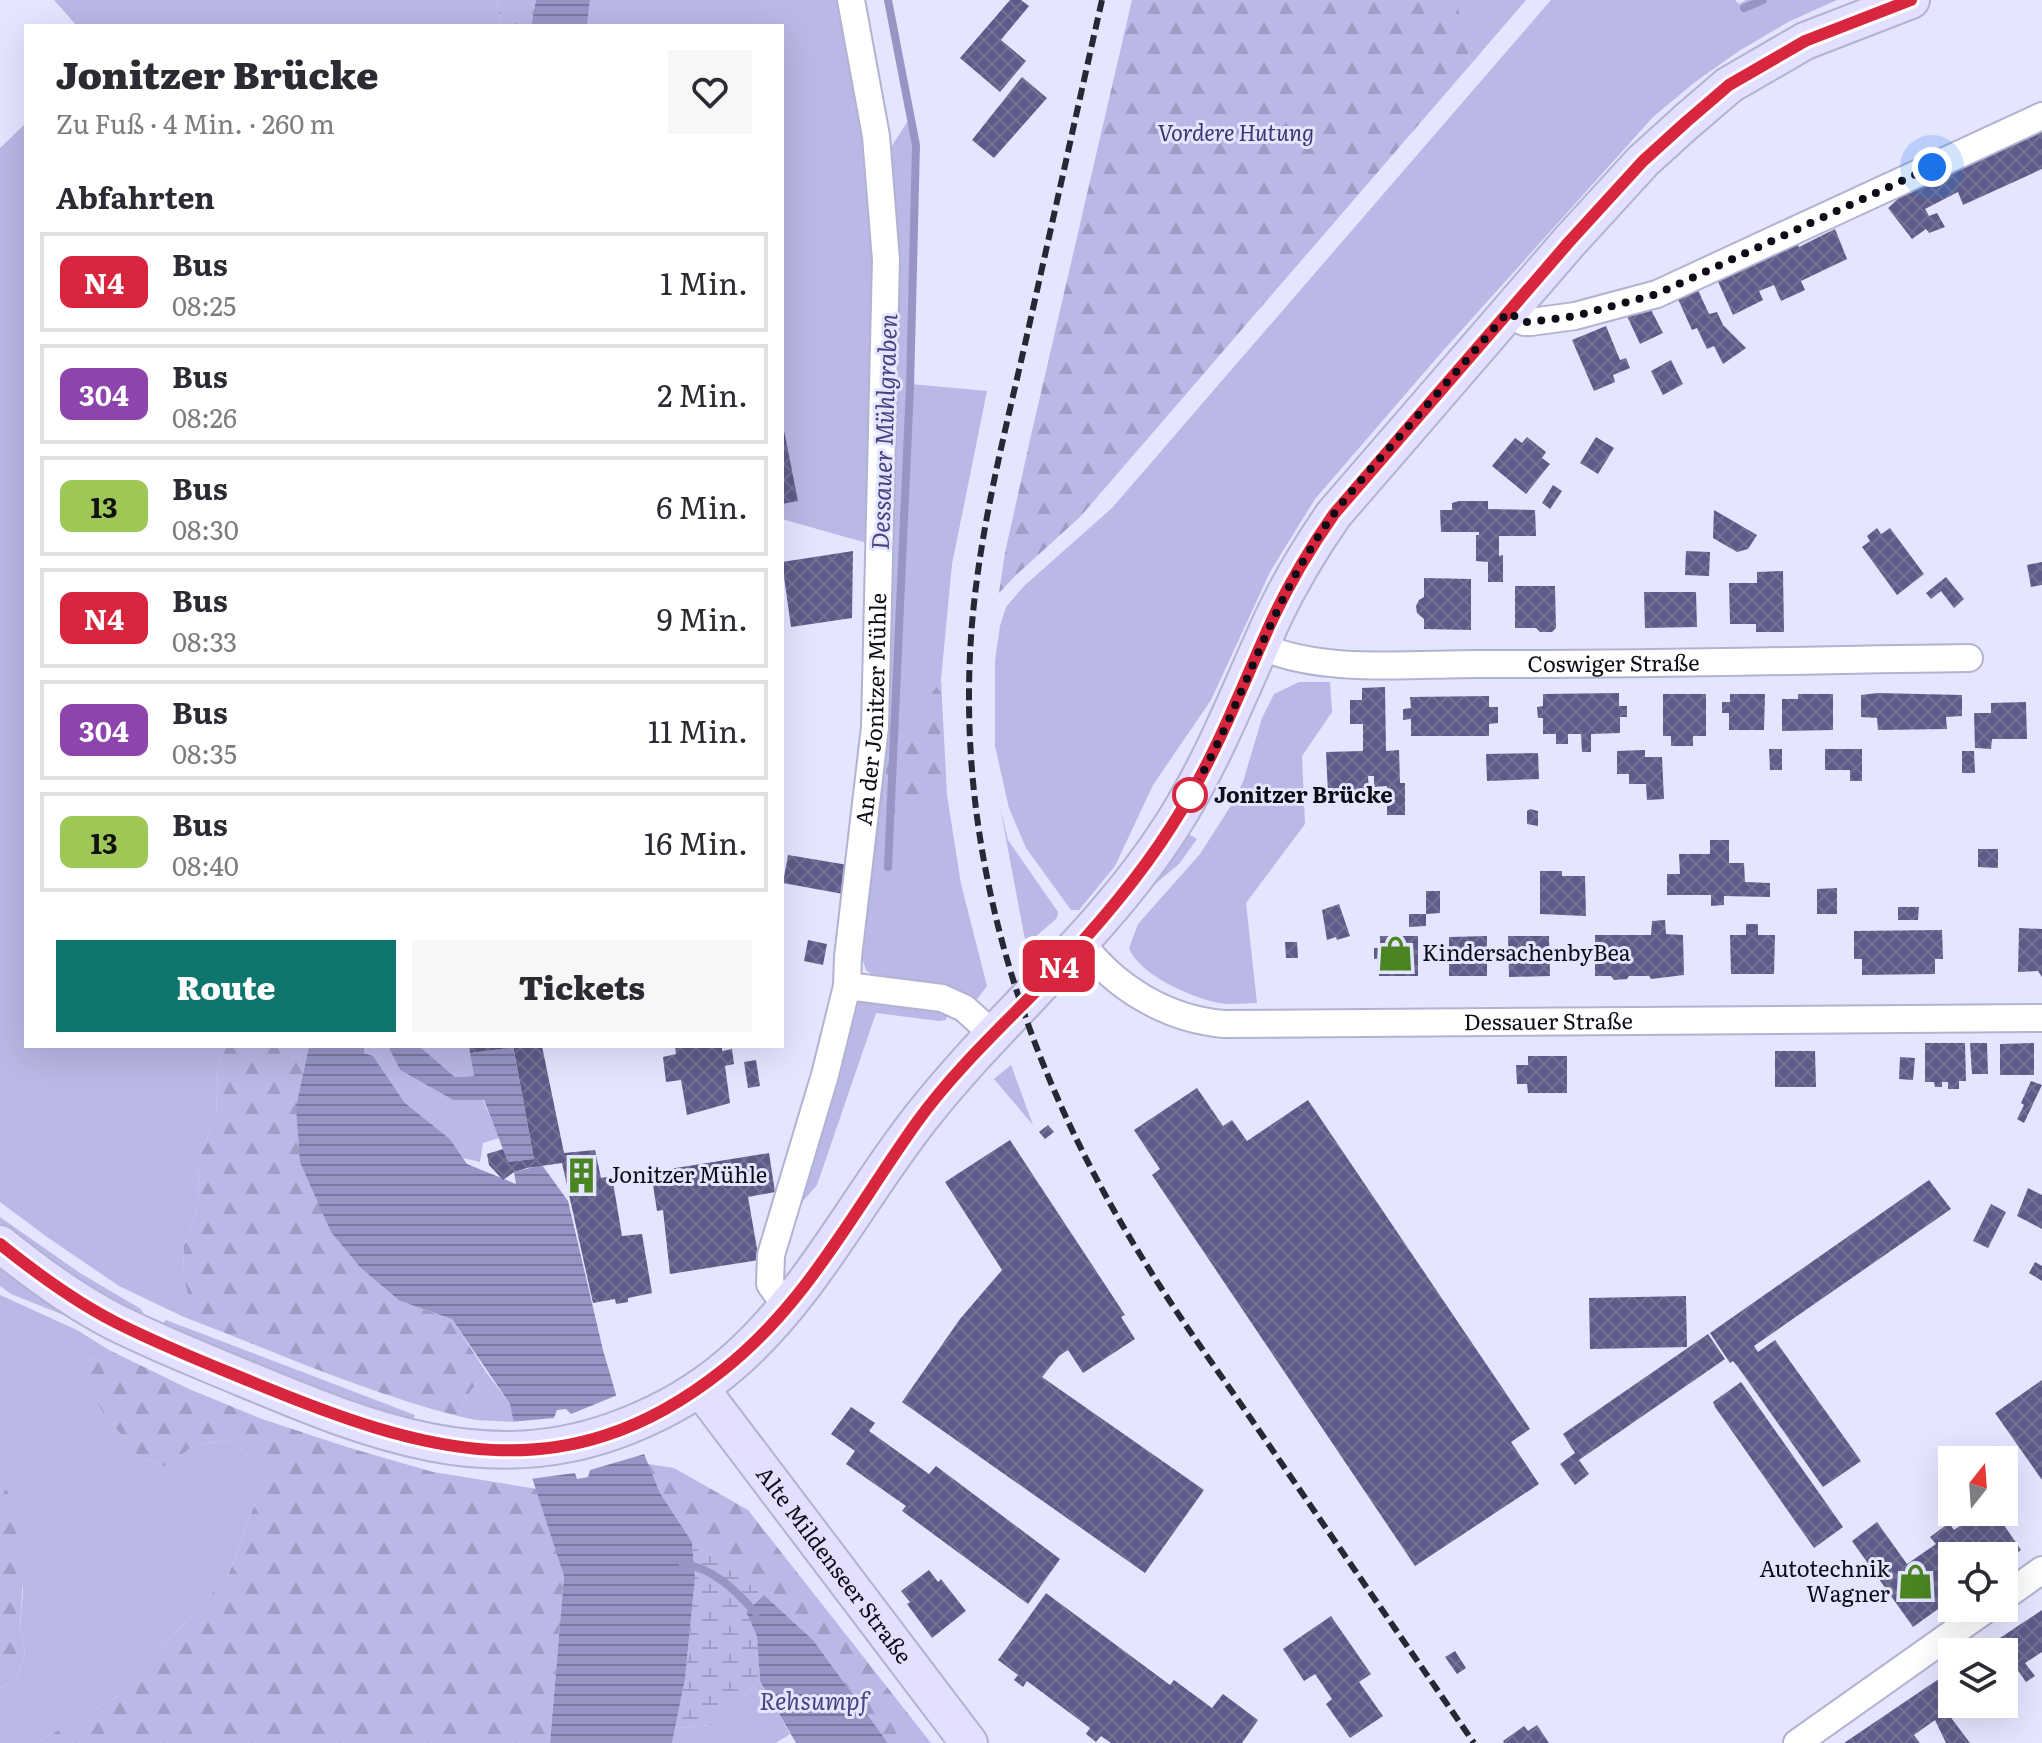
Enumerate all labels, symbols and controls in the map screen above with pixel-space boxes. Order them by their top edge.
text: Jonitzer Brücke [56,44,379,101]
button: heart [668,50,752,134]
text: Zu Fuß · 4 Min. · 260 m [56,103,335,142]
park label: Vordere Hutung [1158,115,1314,148]
your location [1912,147,1952,187]
text: Abfahrten [56,174,215,218]
text: Bus [172,241,228,285]
text: 1 Min. [660,260,748,304]
text: N4 [84,261,124,303]
text: 08:25 [172,285,236,324]
water label: Dessauer Mühlgraben [861,313,904,551]
text: Bus [172,353,228,397]
text: 2 Min. [657,372,748,416]
text: 304 [79,373,129,415]
text: 08:26 [172,397,237,436]
text: Bus [172,465,228,509]
text: 6 Min. [656,484,748,528]
text: 13 [90,485,118,527]
text: 08:30 [172,509,239,548]
text: Bus [172,577,228,621]
street label: An der Jonitzer Mühle [846,593,893,827]
text: 9 Min. [657,596,748,640]
text: N4 [84,597,124,639]
text: 08:33 [172,621,237,660]
street label: Coswiger Straße [1528,645,1700,679]
text: Bus [172,689,228,733]
text: 11 Min. [648,708,748,752]
text: 304 [79,709,129,751]
text: 08:35 [172,733,237,772]
place label: Jonitzer Brücke [1214,777,1393,810]
marker: Jonitzer Brücke [1173,778,1207,812]
text: Bus [172,801,228,845]
text: 16 Min. [644,820,748,864]
text: 13 [90,821,118,863]
text: 08:40 [172,845,239,884]
shop icon: KindersachenbyBea [1377,934,1415,972]
place label: KindersachenbyBea [1422,935,1631,968]
button: Route [56,940,396,1032]
button: Tickets [412,940,752,1032]
line badge: N4 [1023,940,1095,992]
text: N4 [1039,945,1079,987]
street label: Dessauer Straße [1464,1003,1633,1037]
building icon: Jonitzer Mühle [563,1156,601,1194]
place label: Jonitzer Mühle [608,1157,767,1190]
north arrow [1938,1446,2018,1526]
map controls [1938,1446,2018,1718]
street label: Alte Mildenseer Straße [750,1458,921,1670]
button: locate [1938,1542,2018,1622]
place label: Autotechnik Wagner [1759,1551,1891,1609]
shop icon: Autotechnik Wagner [1897,1563,1935,1601]
button: layers [1938,1638,2018,1718]
water label: Rehsumpf [759,1682,872,1717]

